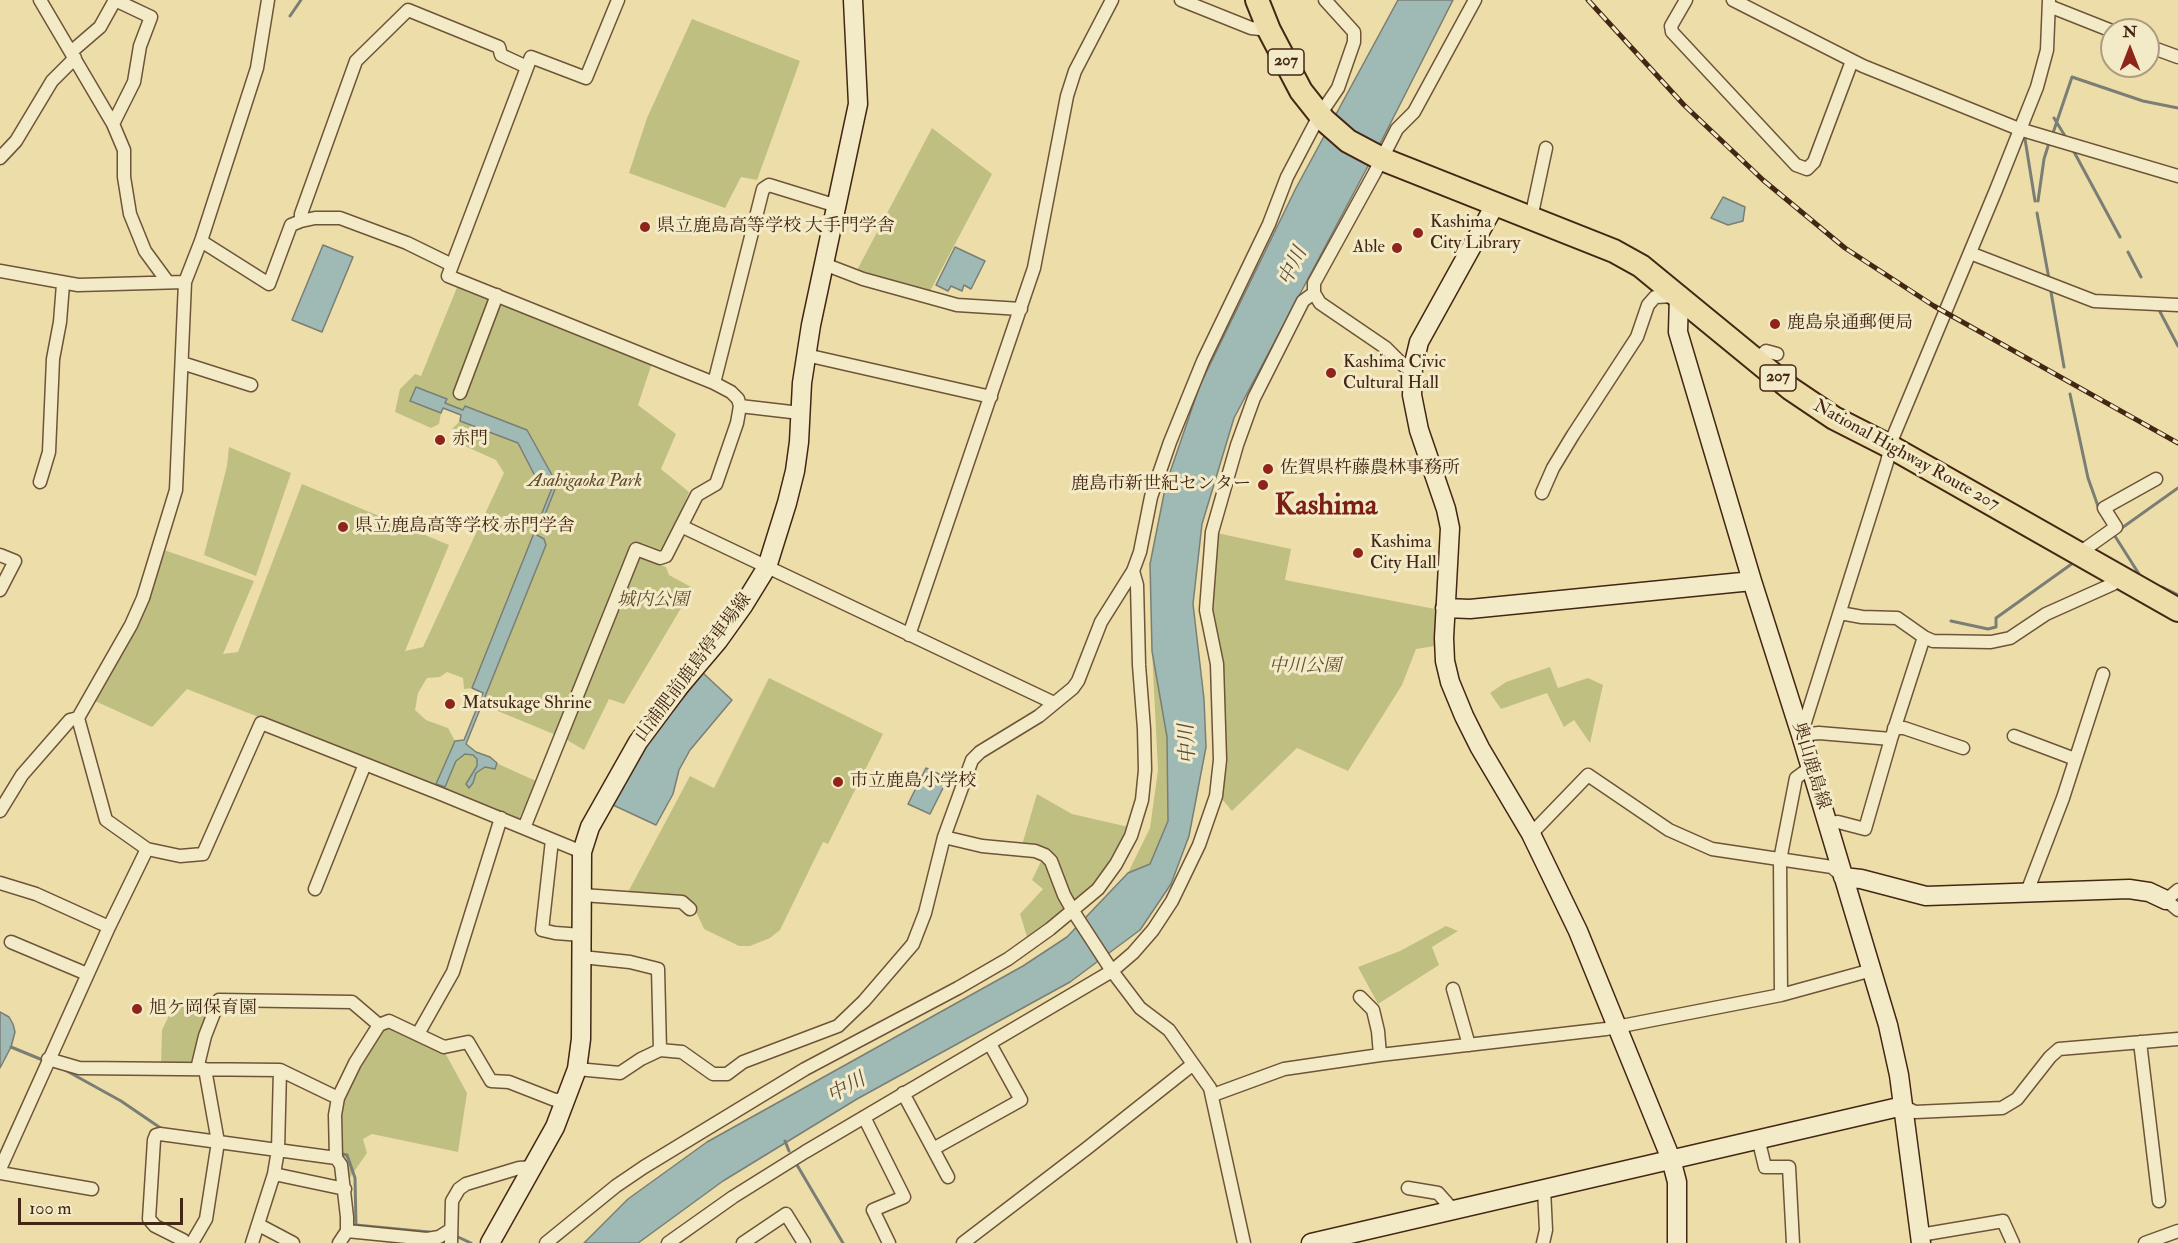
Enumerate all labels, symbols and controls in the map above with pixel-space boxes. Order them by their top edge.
north arrow [2100,18,2160,78]
text: N [2123,22,2137,42]
road number: 207 [1268,49,1304,75]
place label: Kashima City Library [1430,212,1521,254]
place label: 県立鹿島高等学校 大手門学舎 [657,216,895,238]
marker: 県立鹿島高等学校 大手門学舎 [638,220,652,234]
marker: Kashima City Library [1411,226,1425,240]
place label: Able [1353,237,1385,259]
marker: Able [1390,241,1404,255]
water label: 中川 [1274,244,1314,290]
place label: 鹿島泉通郵便局 [1787,313,1913,335]
marker: 鹿島泉通郵便局 [1768,317,1782,331]
place label: Kashima Civic Cultural Hall [1343,352,1446,394]
road number: 207 [1760,365,1796,391]
marker: Kashima Civic Cultural Hall [1324,366,1338,380]
street label: National Highway Route 207 [1809,396,2003,516]
place label: 赤門 [452,429,488,451]
marker: 赤門 [433,433,447,447]
place label: 佐賀県杵藤農林事務所 [1280,458,1460,480]
marker: 佐賀県杵藤農林事務所 [1261,462,1275,476]
park label: Asahigaoka Park [528,471,642,493]
place label: 鹿島市新世紀センター [1071,474,1251,496]
marker: 鹿島市新世紀センター [1256,478,1270,492]
district label: Kashima [1275,490,1377,526]
place label: 県立鹿島高等学校 赤門学舎 [355,516,575,538]
marker: 県立鹿島高等学校 赤門学舎 [336,520,350,534]
place label: Kashima City Hall [1370,532,1437,574]
marker: Kashima City Hall [1351,546,1365,560]
park label: 城内公園 [617,590,689,612]
street label: 山浦肥前鹿島停車場線 [631,590,757,746]
park label: 中川公園 [1269,656,1341,678]
place label: Matsukage Shrine [462,693,592,715]
marker: Matsukage Shrine [443,697,457,711]
street label: 奥山鹿島線 [1787,720,1833,812]
water label: 中川 [1176,723,1202,765]
place label: 市立鹿島小学校 [850,771,976,793]
marker: 市立鹿島小学校 [831,775,845,789]
place label: 旭ケ岡保育園 [149,998,257,1020]
marker: 旭ケ岡保育園 [130,1002,144,1016]
water label: 中川 [824,1069,870,1109]
scale bar [21,1186,186,1224]
text: 100 m [29,1197,72,1220]

